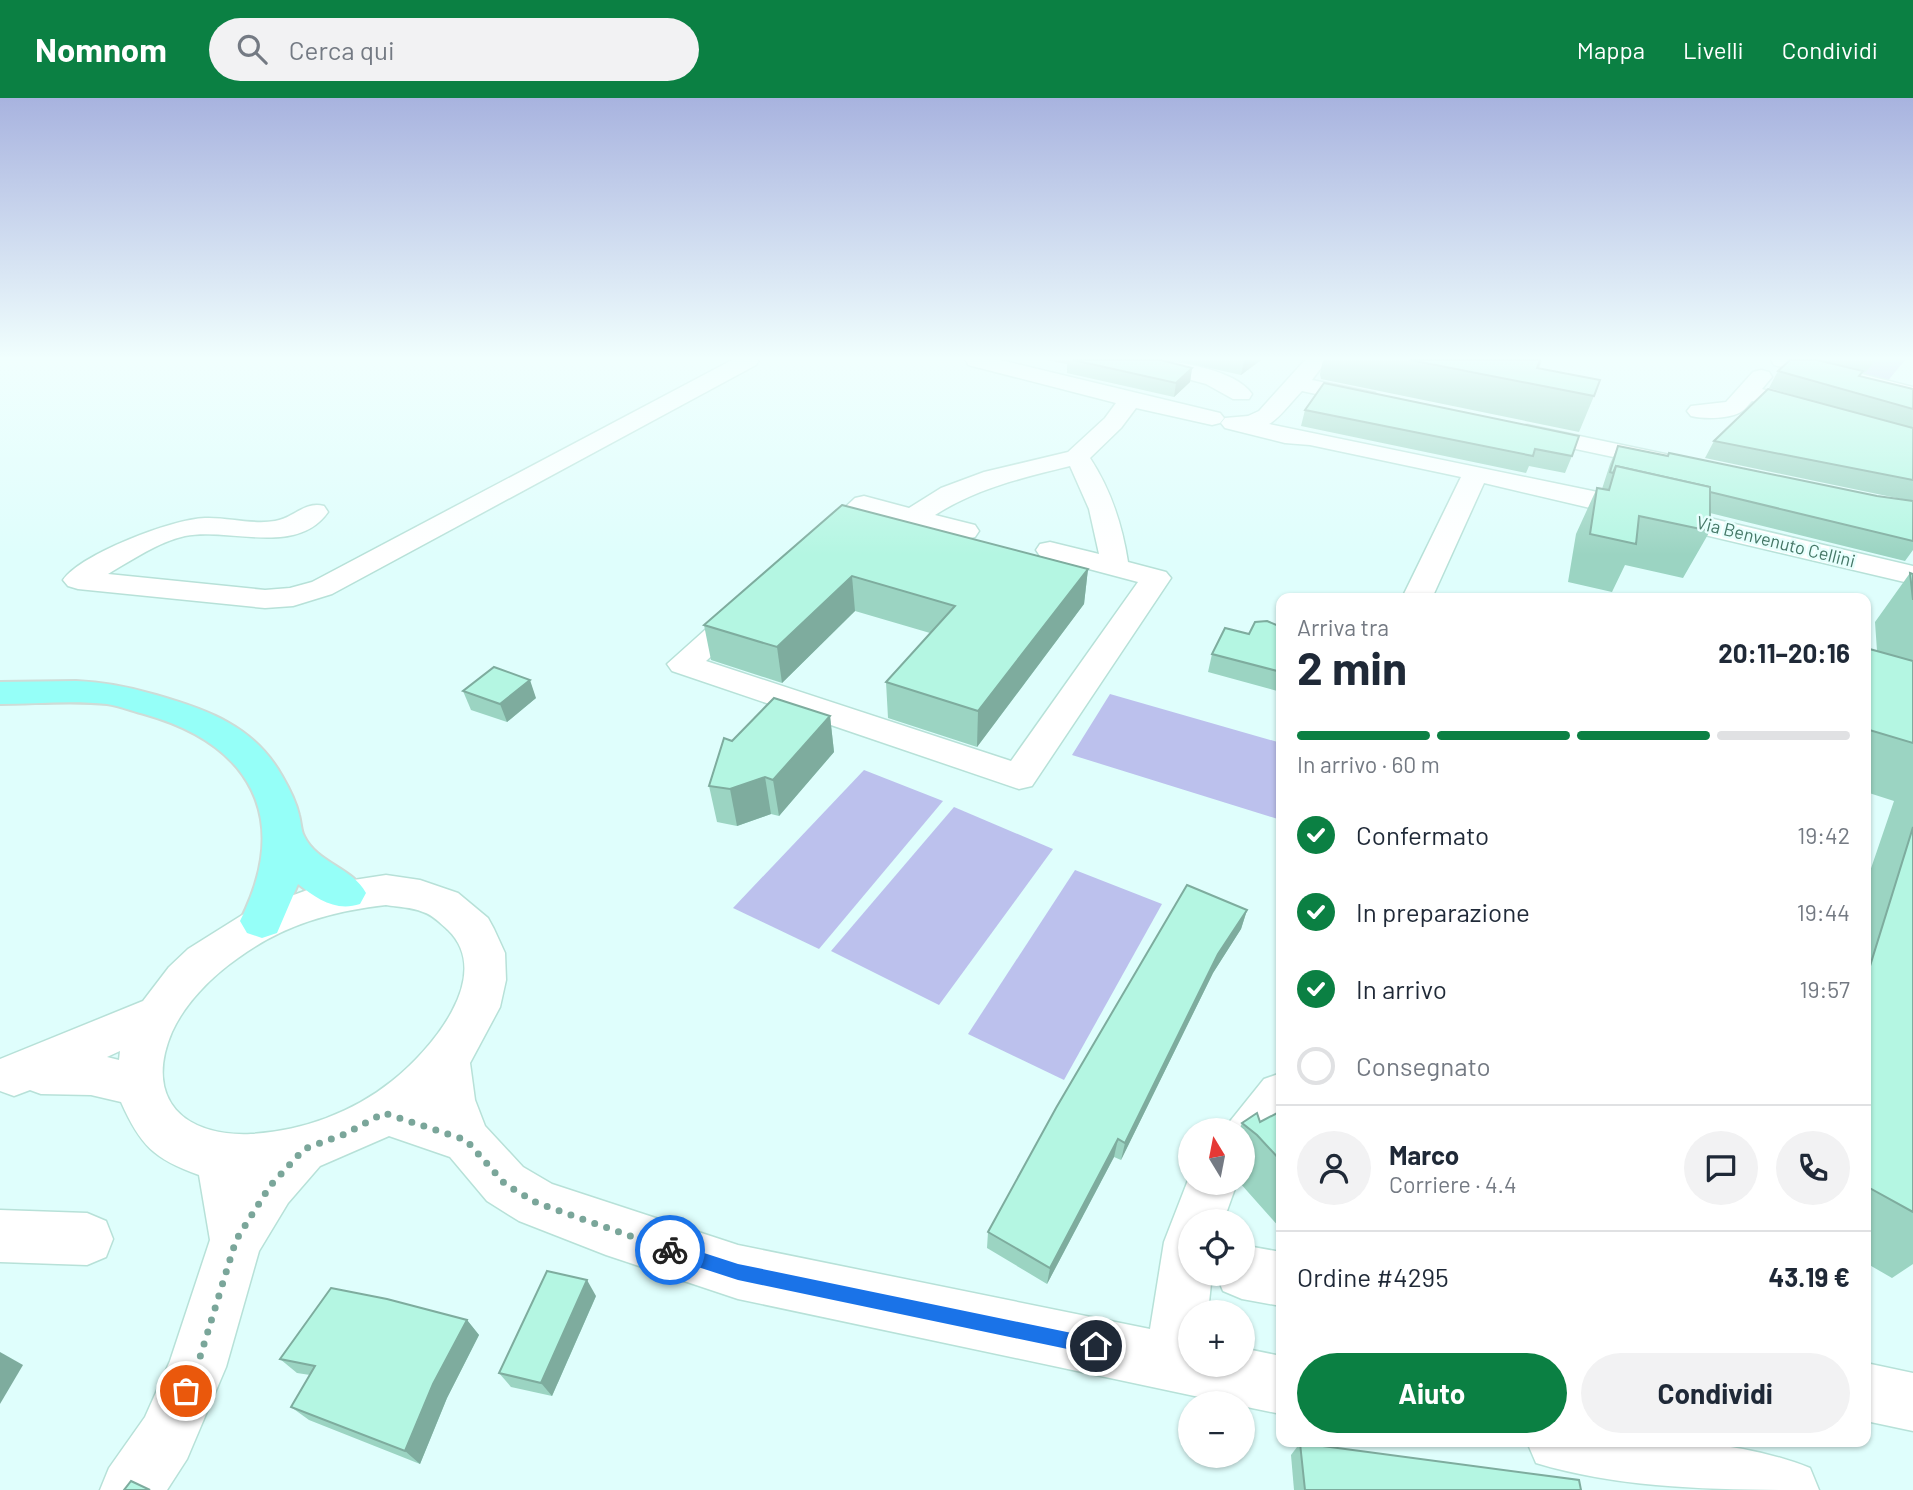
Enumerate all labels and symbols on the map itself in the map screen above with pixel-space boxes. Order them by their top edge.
street label: Via Benvenuto Cellini [1694,511,1858,571]
north arrow [1178,1118,1255,1195]
courier [635,1215,705,1285]
pin [1066,1316,1126,1376]
pin [156,1361,216,1421]

